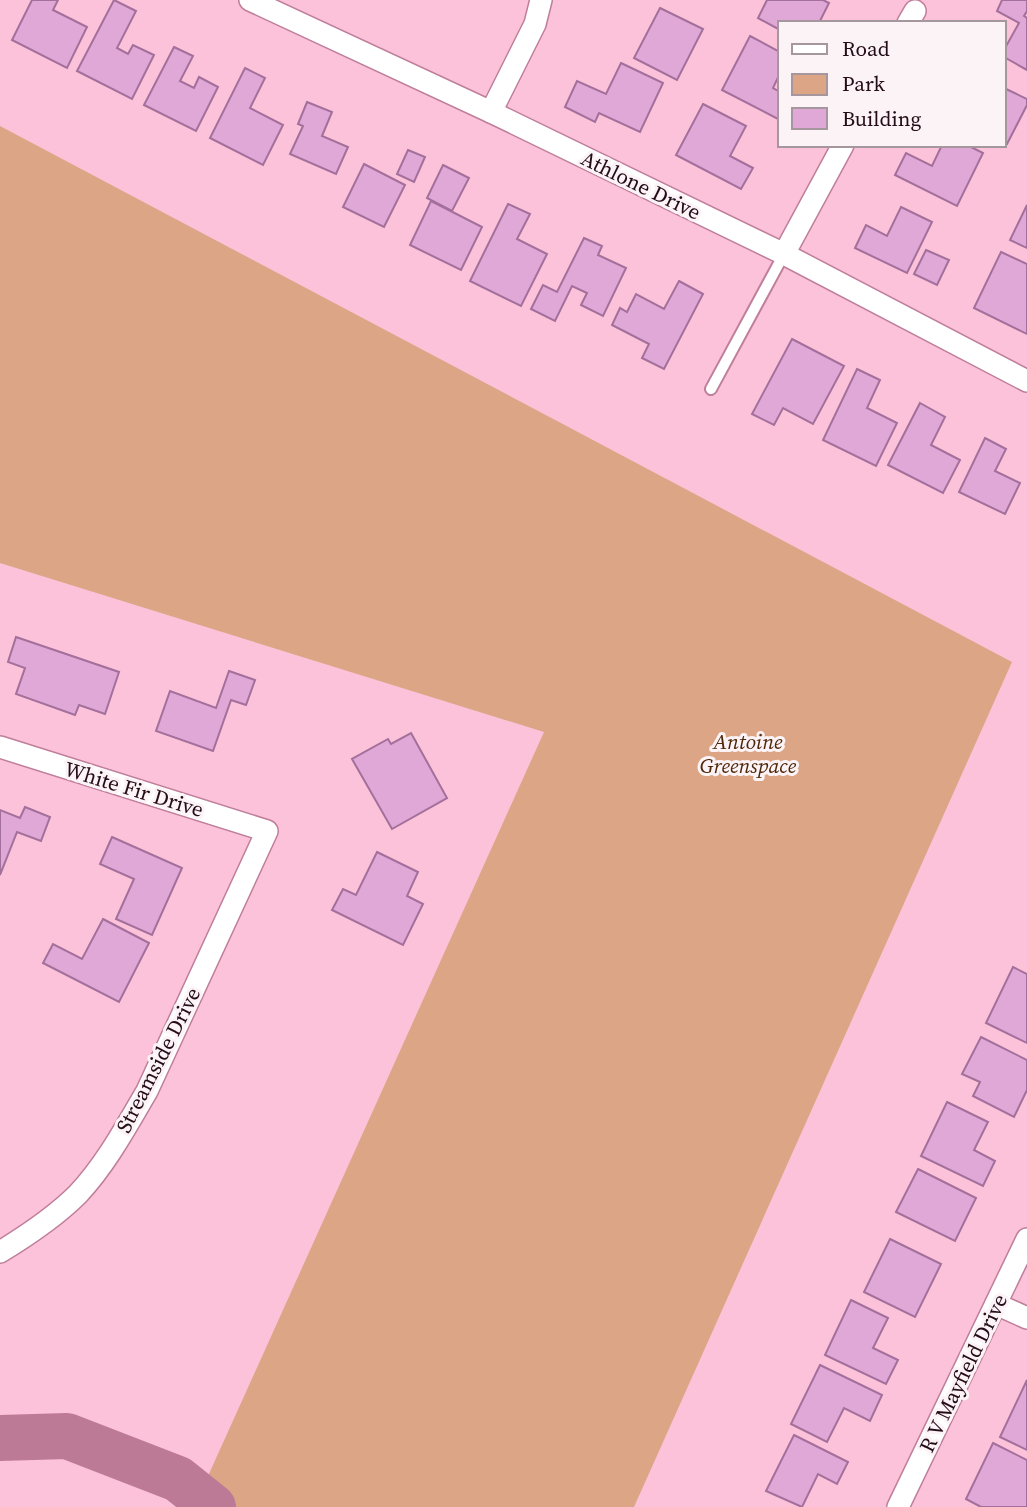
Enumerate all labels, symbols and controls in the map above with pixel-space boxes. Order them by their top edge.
legend [778,21,1006,147]
text: Road [842,34,890,63]
text: Park [842,69,886,98]
text: Building [842,104,921,133]
street label: Athlone Drive [576,144,706,226]
park label: Antoine Greenspace [700,727,797,780]
street label: White Fir Drive [61,754,207,824]
street label: Streamside Drive [109,982,207,1138]
street label: R V Mayfield Drive [912,1289,1014,1457]

